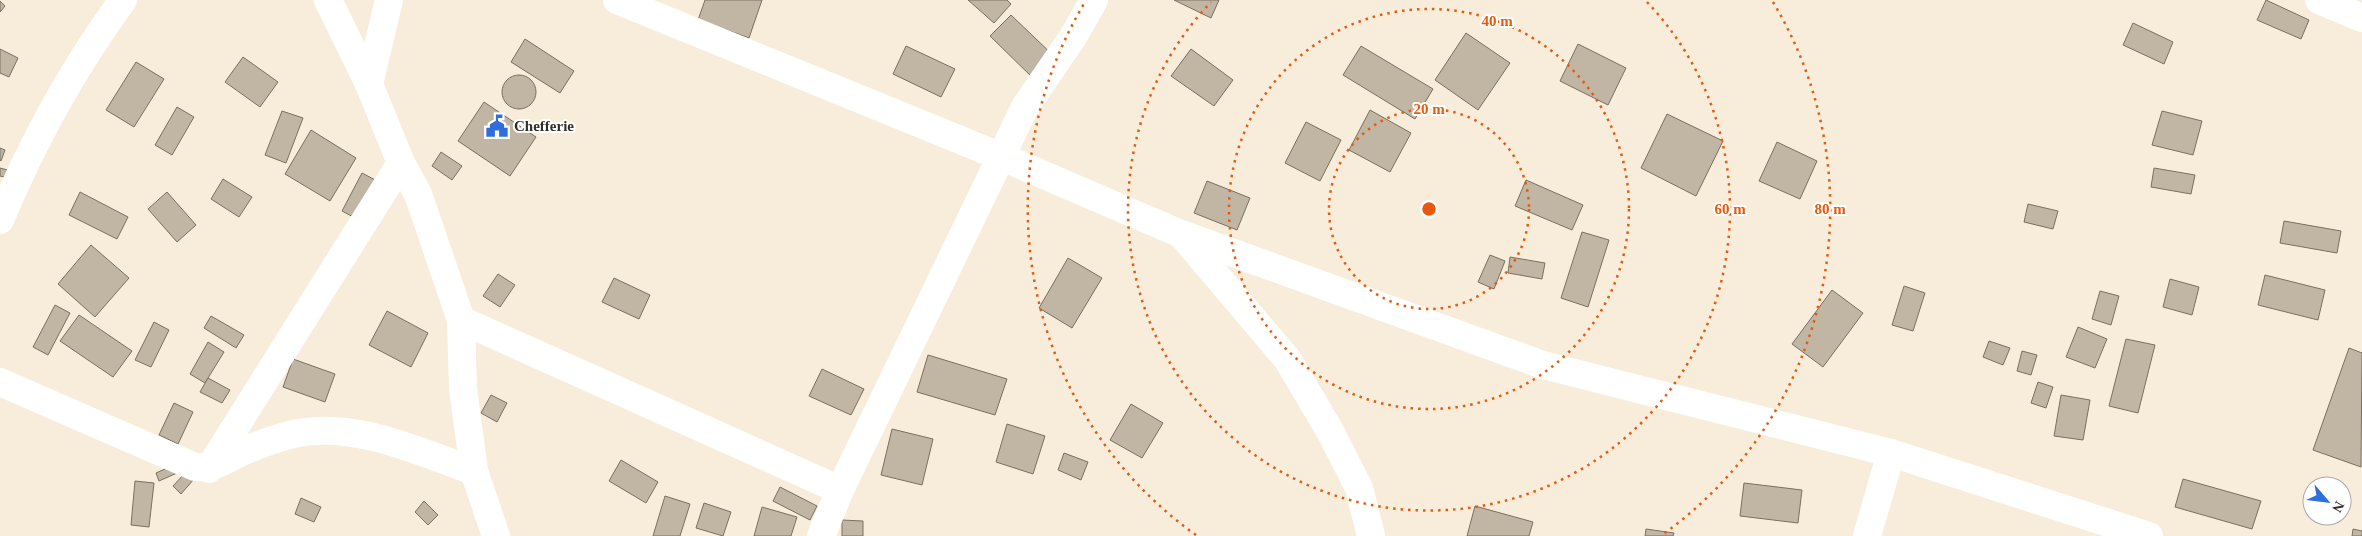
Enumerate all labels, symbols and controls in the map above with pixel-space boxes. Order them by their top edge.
text: 40 m [1481,13,1513,29]
text: 20 m [1413,101,1445,117]
public building icon: Chefferie [484,113,510,139]
place label: Chefferie [514,118,574,134]
centre of rings [1420,200,1438,218]
text: 60 m [1714,201,1746,217]
text: 80 m [1814,201,1846,217]
north arrow [2302,476,2352,526]
text: N [2329,499,2347,515]

